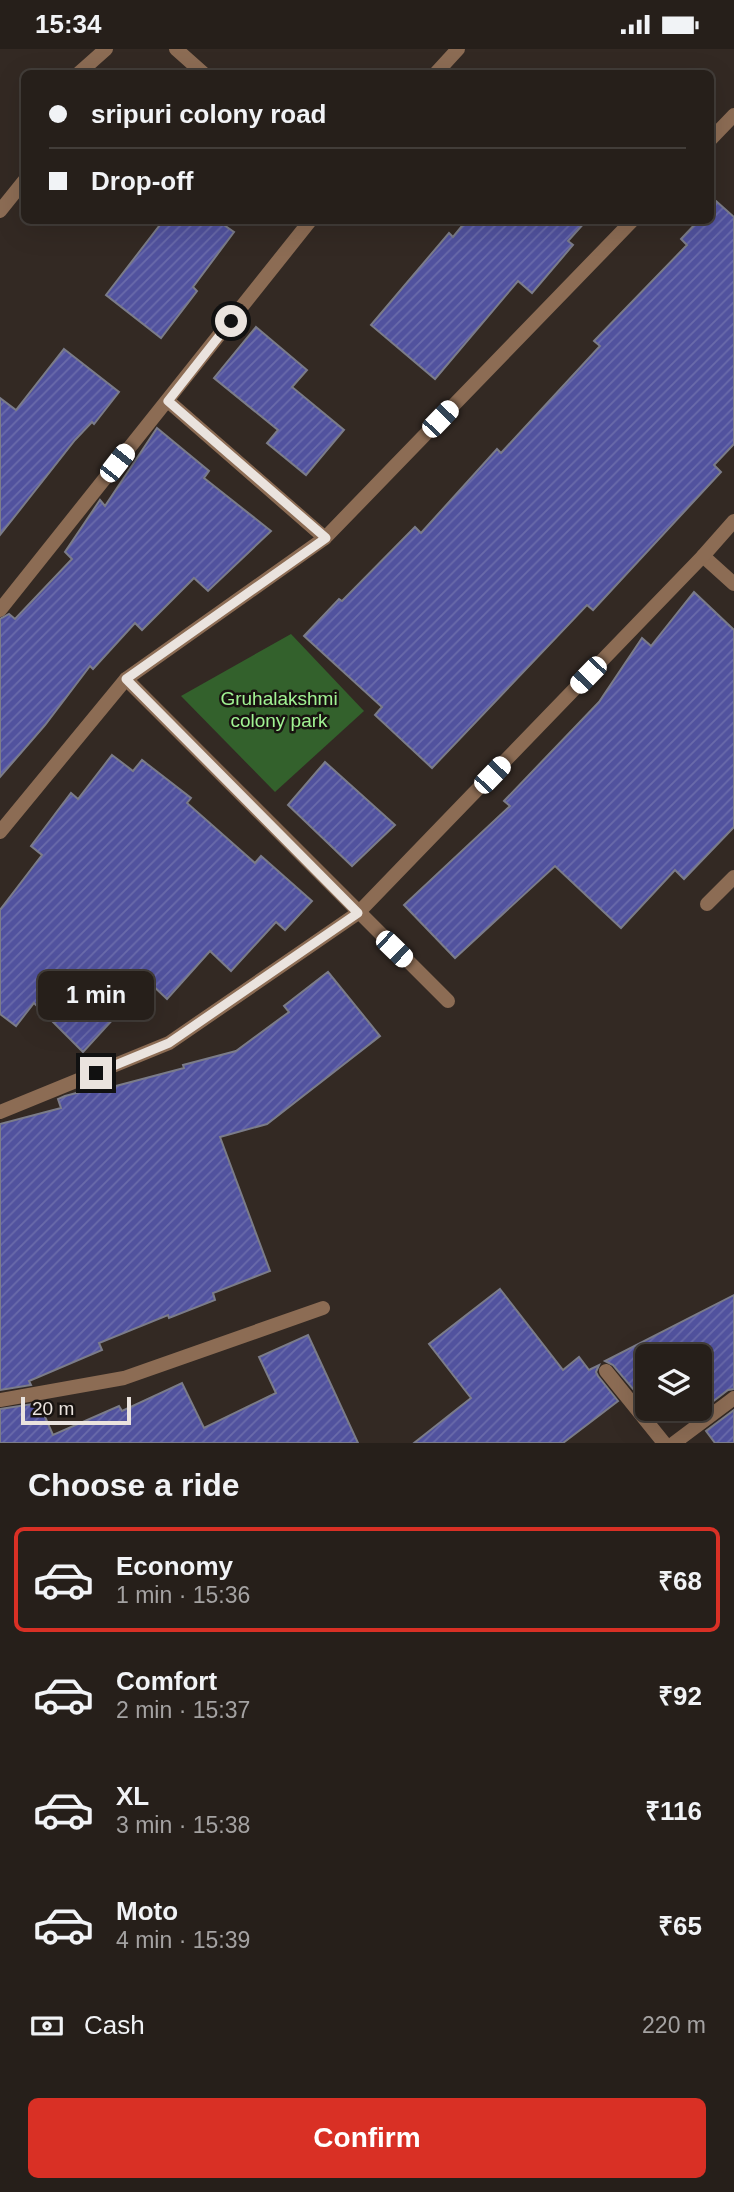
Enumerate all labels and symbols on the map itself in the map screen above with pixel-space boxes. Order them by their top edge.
route start [215,305,247,337]
car [418,397,463,441]
car [96,440,139,486]
car [566,653,611,697]
park label: Gruhalakshmi colony park [220,688,338,731]
car [470,753,515,797]
car [372,927,417,971]
callout: 1 min [38,971,154,1021]
route end [80,1057,112,1089]
scale bar [21,1394,131,1426]

